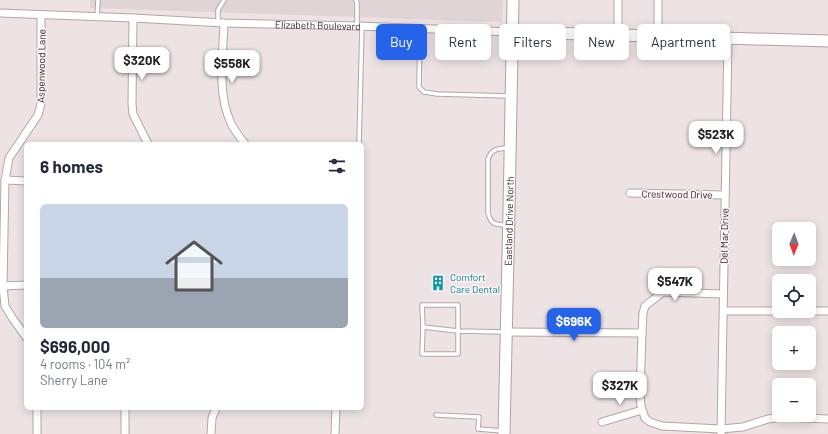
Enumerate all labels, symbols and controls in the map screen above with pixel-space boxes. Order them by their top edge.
street label: Elizabeth Boulevard [275,18,361,32]
chip: Buy [376,24,427,60]
chip: Rent [435,24,491,60]
chip: Filters [499,24,566,60]
chip: New [574,24,629,60]
chip: Apartment [637,24,730,60]
street label: Aspenwood Lane [34,29,48,103]
pin: $320K [114,47,170,81]
pin: $558K [204,50,260,84]
text: $320K [123,52,161,68]
text: $558K [214,55,250,71]
pin: $523K [688,121,744,155]
text: $523K [698,126,734,142]
icon: filters [326,155,348,177]
text: 6 homes [40,156,103,176]
street label: Eastland Drive North [502,176,516,266]
street label: Crestwood Drive [641,187,713,201]
street label: Del Mar Drive [718,208,730,264]
north arrow [772,222,816,266]
map controls [772,222,816,422]
icon: home [158,230,230,302]
pin: $547K [647,268,703,302]
place label: Comfort Care Dental [450,271,500,295]
text: $547K [657,273,693,289]
building icon: Comfort Care Dental [429,274,447,292]
button: locate [772,274,816,318]
pin: $696K [546,308,602,342]
text: $696K [556,313,592,329]
button: + [772,326,816,370]
text: $696,000 [40,336,110,356]
text: 4 rooms · 104 m² [40,356,130,372]
text: Sherry Lane [40,372,108,388]
pin: $327K [592,372,648,406]
text: $327K [602,377,638,393]
button: − [772,378,816,422]

